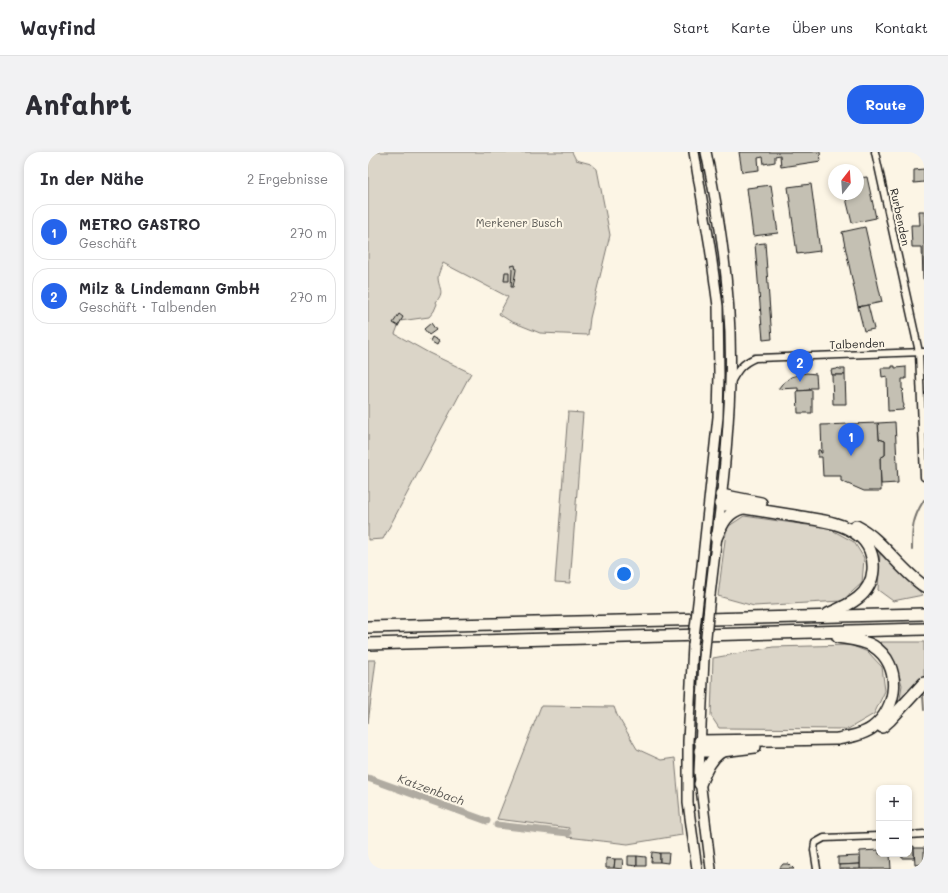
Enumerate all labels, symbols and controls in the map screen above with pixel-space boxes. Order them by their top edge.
text: Wayfind [20,15,96,40]
text: Start [673,18,709,37]
text: Karte [731,18,770,37]
text: Über uns [792,18,853,37]
text: Kontakt [875,18,928,37]
button: Route [847,85,924,124]
text: Anfahrt [24,86,132,122]
north arrow [828,164,864,200]
text: In der Nähe [40,167,144,189]
text: 2 Ergebnisse [247,170,328,187]
street label: Rurbenden [887,187,914,247]
text: METRO GASTRO [79,214,200,234]
park label: Merkener Busch [476,215,562,230]
text: 1 [51,224,57,241]
text: 270 m [290,224,327,241]
text: Geschäft [79,234,137,251]
text: Milz & Lindemann GmbH [79,278,260,298]
text: 2 [50,288,58,305]
text: 270 m [290,288,327,305]
text: Geschäft · Talbenden [79,298,216,315]
street label: Talbenden [829,335,885,352]
pin: 2 [787,349,813,382]
pin: 1 [838,423,864,456]
your location [614,564,634,584]
water label: Katzenbach [396,770,467,809]
map controls [876,785,912,857]
button: + [876,785,912,821]
button: − [876,821,912,857]

